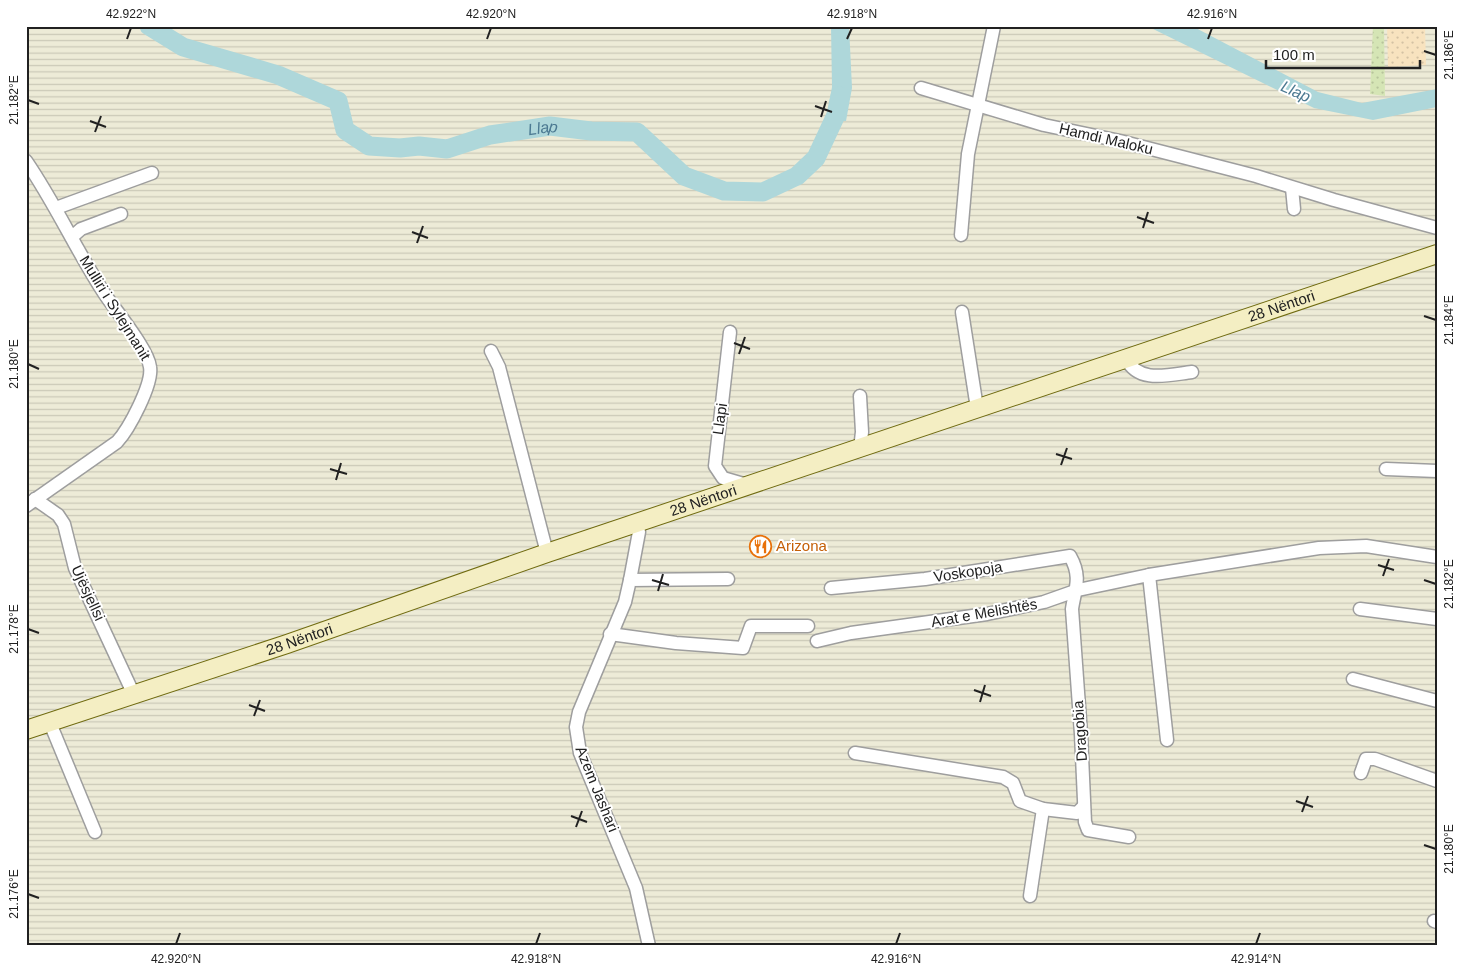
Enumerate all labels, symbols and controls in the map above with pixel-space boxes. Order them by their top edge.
text: 42.922°N [106,7,156,21]
text: 42.920°N [466,7,516,21]
text: 42.918°N [827,7,877,21]
text: 42.916°N [1187,7,1237,21]
text: 21.186°E [1442,30,1456,80]
scale bar [1266,38,1419,70]
text: 100 m [1273,46,1315,63]
text: 21.182°E [7,75,21,125]
water label: Llap [1279,78,1313,105]
water label: Llap [527,118,559,138]
street label: Hamdi Maloku [1057,119,1155,158]
street label: Mulliri i Sylejmanit [76,252,155,364]
street label: 28 Nëntori [1246,287,1317,325]
text: 21.184°E [1442,295,1456,345]
text: 21.180°E [7,339,21,389]
street label: Llapi [709,402,730,436]
street label: 28 Nëntori [667,481,739,519]
restaurant icon: Arizona [748,534,772,558]
place label: Arizona [776,537,828,554]
street label: Voskopoja [932,558,1004,585]
text: 21.182°E [1442,559,1456,609]
street label: Ujësjellsi [68,562,109,623]
street label: Arat e Melishtës [929,595,1038,630]
text: 21.178°E [7,604,21,654]
street label: 28 Nëntori [264,620,335,658]
street label: Dragobia [1069,699,1090,762]
street label: Azem Jashari [573,743,622,834]
text: 21.180°E [1442,824,1456,874]
text: 21.176°E [7,869,21,919]
text: 42.920°N [151,952,201,966]
text: 42.918°N [511,952,561,966]
text: 42.916°N [871,952,921,966]
text: 42.914°N [1231,952,1281,966]

